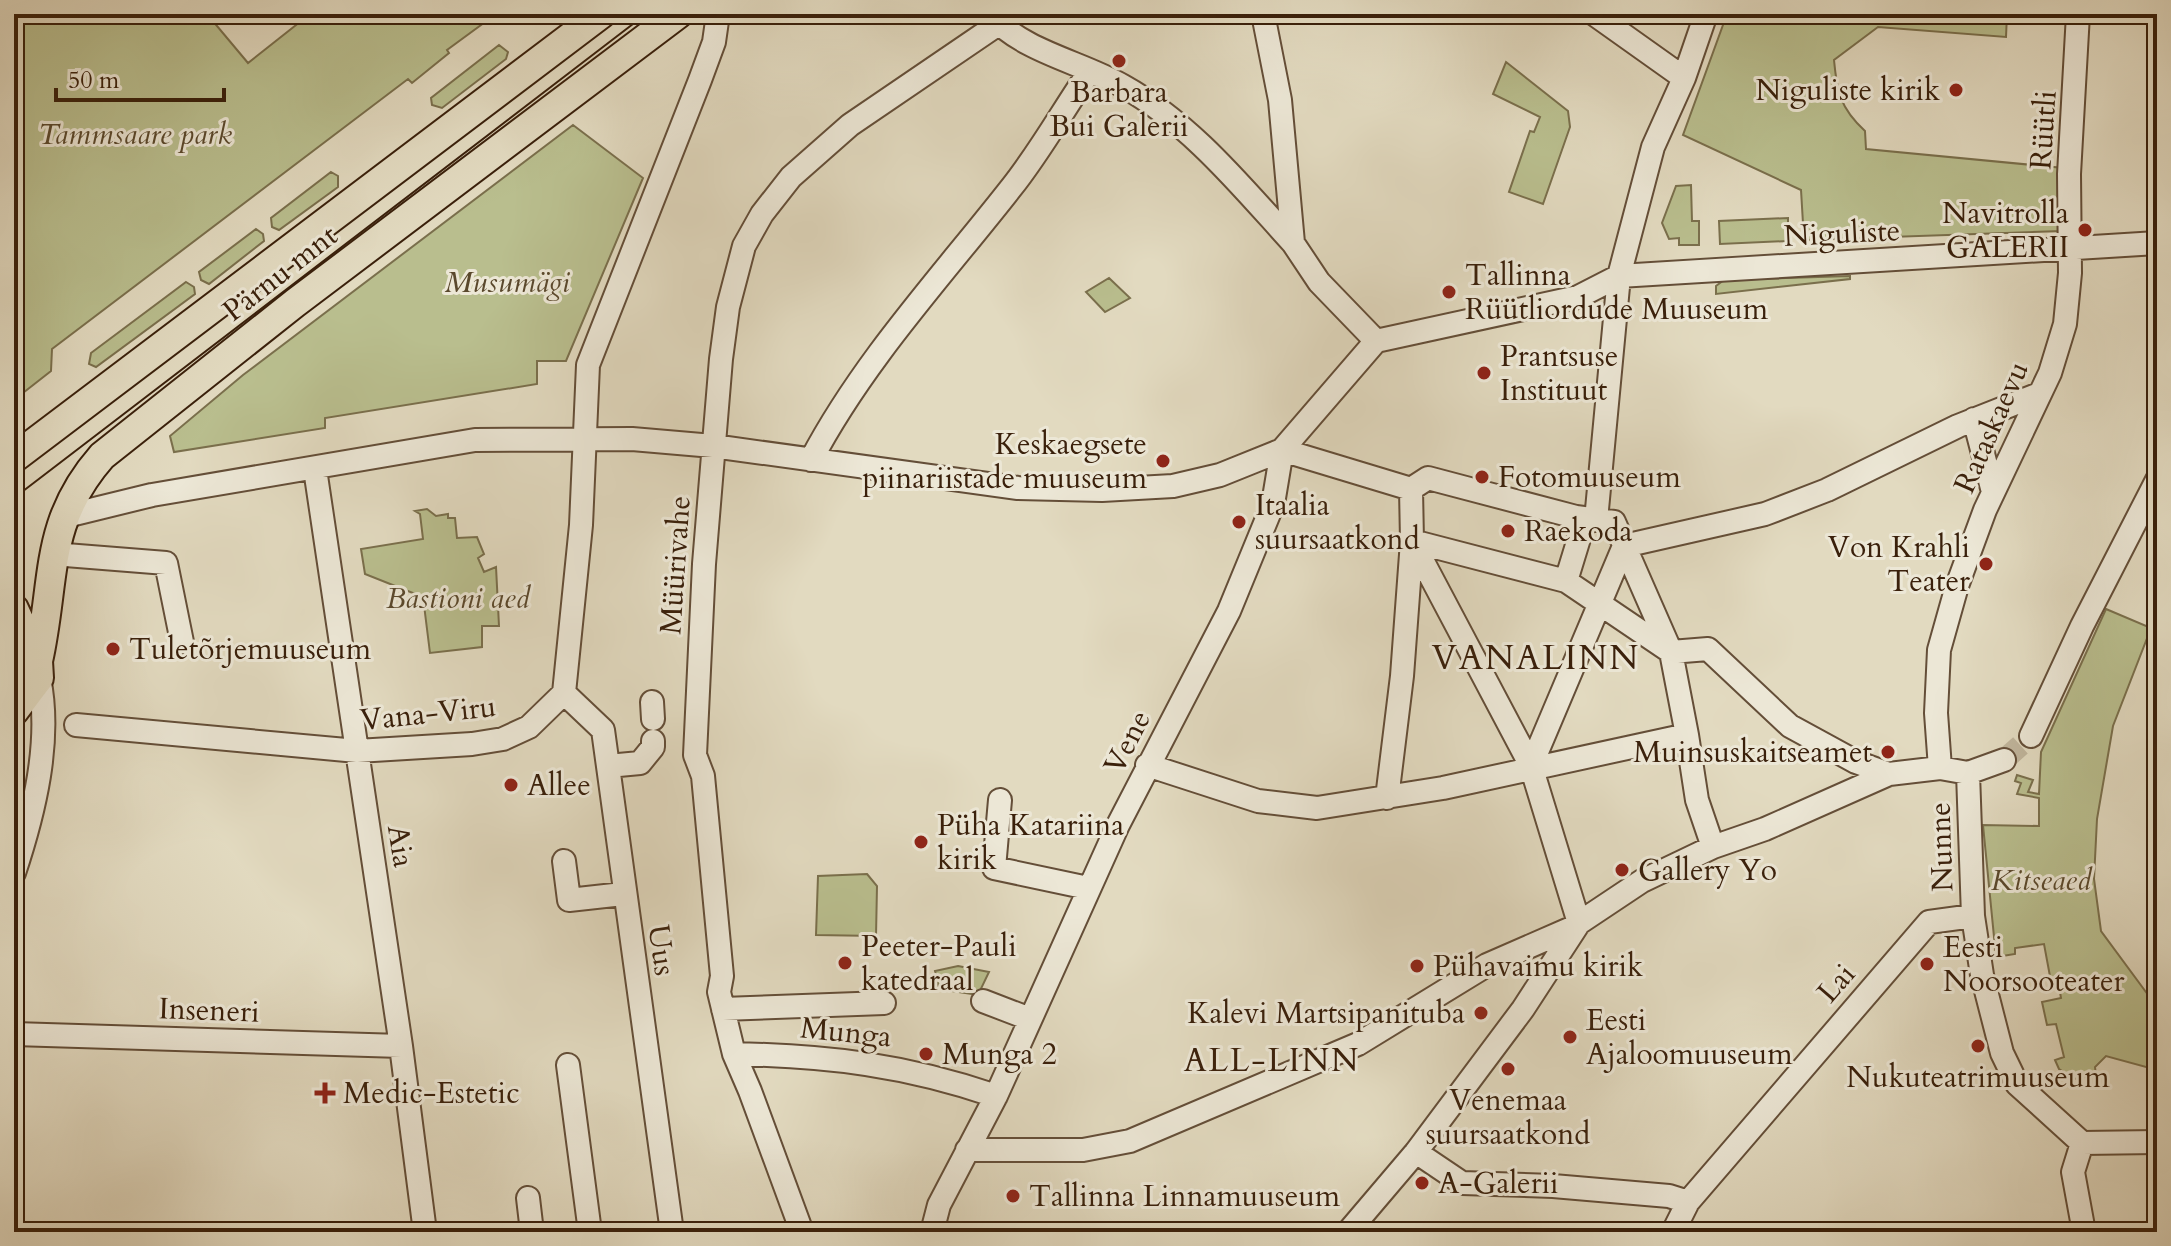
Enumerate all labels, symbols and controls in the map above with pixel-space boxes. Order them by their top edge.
scale bar [56,52,224,102]
marker: Barbara Bui Galerii [1110,52,1128,70]
text: 50 m [68,64,120,97]
place label: Niguliste kirik [1756,70,1940,111]
place label: Barbara Bui Galerii [1049,72,1189,147]
marker: Niguliste kirik [1947,81,1965,99]
street label: Rüütli [2020,89,2067,171]
park label: Tammsaare park [38,114,232,155]
place label: Navitrolla GALERII [1942,193,2069,268]
street label: Niguliste [1783,210,1901,257]
street label: Pärnu mnt [214,215,347,331]
marker: Navitrolla GALERII [2076,221,2094,239]
place label: Tallinna Rüütliordude Muuseum [1465,255,1769,330]
park label: Musumägi [444,262,570,303]
marker: Tallinna Rüütliordude Muuseum [1440,283,1458,301]
place label: Prantsuse Instituut [1500,336,1618,411]
street label: Rataskaevu [1944,355,2039,500]
marker: Prantsuse Instituut [1475,364,1493,382]
place label: Keskaegsete piinariistade muuseum [862,424,1148,499]
marker: Keskaegsete piinariistade muuseum [1154,452,1172,470]
place label: Fotomuuseum [1498,457,1681,498]
marker: Fotomuuseum [1473,468,1491,486]
place label: Itaalia suursaatkond [1255,485,1420,560]
street label: Müürivahe [650,494,701,636]
place label: Raekoda [1524,511,1633,552]
marker: Itaalia suursaatkond [1230,513,1248,531]
marker: Raekoda [1499,522,1517,540]
place label: Von Krahli Teater [1828,527,1970,602]
marker: Von Krahli Teater [1977,555,1995,573]
park label: Bastioni aed [386,578,532,619]
place label: Tuletõrjemuuseum [129,629,372,670]
district label: VANALINN [1432,635,1640,681]
marker: Tuletõrjemuuseum [104,640,122,658]
street label: Vana-Viru [358,686,498,741]
street label: Vene [1094,703,1161,781]
place label: Muinsuskaitseamet [1633,732,1873,773]
marker: Muinsuskaitseamet [1879,743,1897,761]
place label: Allee [527,765,591,806]
marker: Allee [502,776,520,794]
street label: Nunne [1919,801,1964,893]
place label: Püha Katariina kirik [937,805,1124,880]
street label: Aia [377,822,424,870]
marker: Püha Katariina kirik [912,833,930,851]
place label: Gallery Yo [1638,850,1777,891]
park label: Kitseaed [1991,860,2093,901]
marker: Gallery Yo [1613,861,1631,879]
street label: Uus [638,922,685,978]
place label: Peeter-Pauli katedraal [861,926,1017,1001]
place label: Eesti Noorsooteater [1943,927,2125,1002]
place label: Pühavaimu kirik [1433,946,1643,987]
marker: Peeter-Pauli katedraal [836,954,854,972]
street label: Lai [1808,955,1865,1012]
marker: Eesti Noorsooteater [1918,955,1936,973]
marker: Pühavaimu kirik [1408,957,1426,975]
street label: Inseneri [158,988,260,1033]
place label: Kalevi Martsipanituba [1187,993,1465,1034]
place label: Eesti Ajaloomuuseum [1586,1000,1793,1075]
marker: Kalevi Martsipanituba [1472,1004,1490,1022]
street label: Munga [798,1007,894,1058]
marker: Eesti Ajaloomuuseum [1561,1028,1579,1046]
place label: Munga 2 [942,1034,1057,1075]
marker: Nukuteatrimuuseum [1969,1037,1987,1055]
district label: ALL-LINN [1184,1039,1360,1083]
marker: Munga 2 [917,1045,935,1063]
place label: Nukuteatrimuuseum [1846,1057,2110,1098]
marker: Venemaa suursaatkond [1499,1060,1517,1078]
place label: Medic-Estetic [343,1073,520,1114]
place label: Venemaa suursaatkond [1426,1080,1590,1155]
marker: Medic-Estetic [314,1082,336,1104]
place label: A-Galerii [1438,1163,1559,1204]
marker: A-Galerii [1413,1174,1431,1192]
place label: Tallinna Linnamuuseum [1029,1176,1341,1217]
marker: Tallinna Linnamuuseum [1004,1187,1022,1205]

